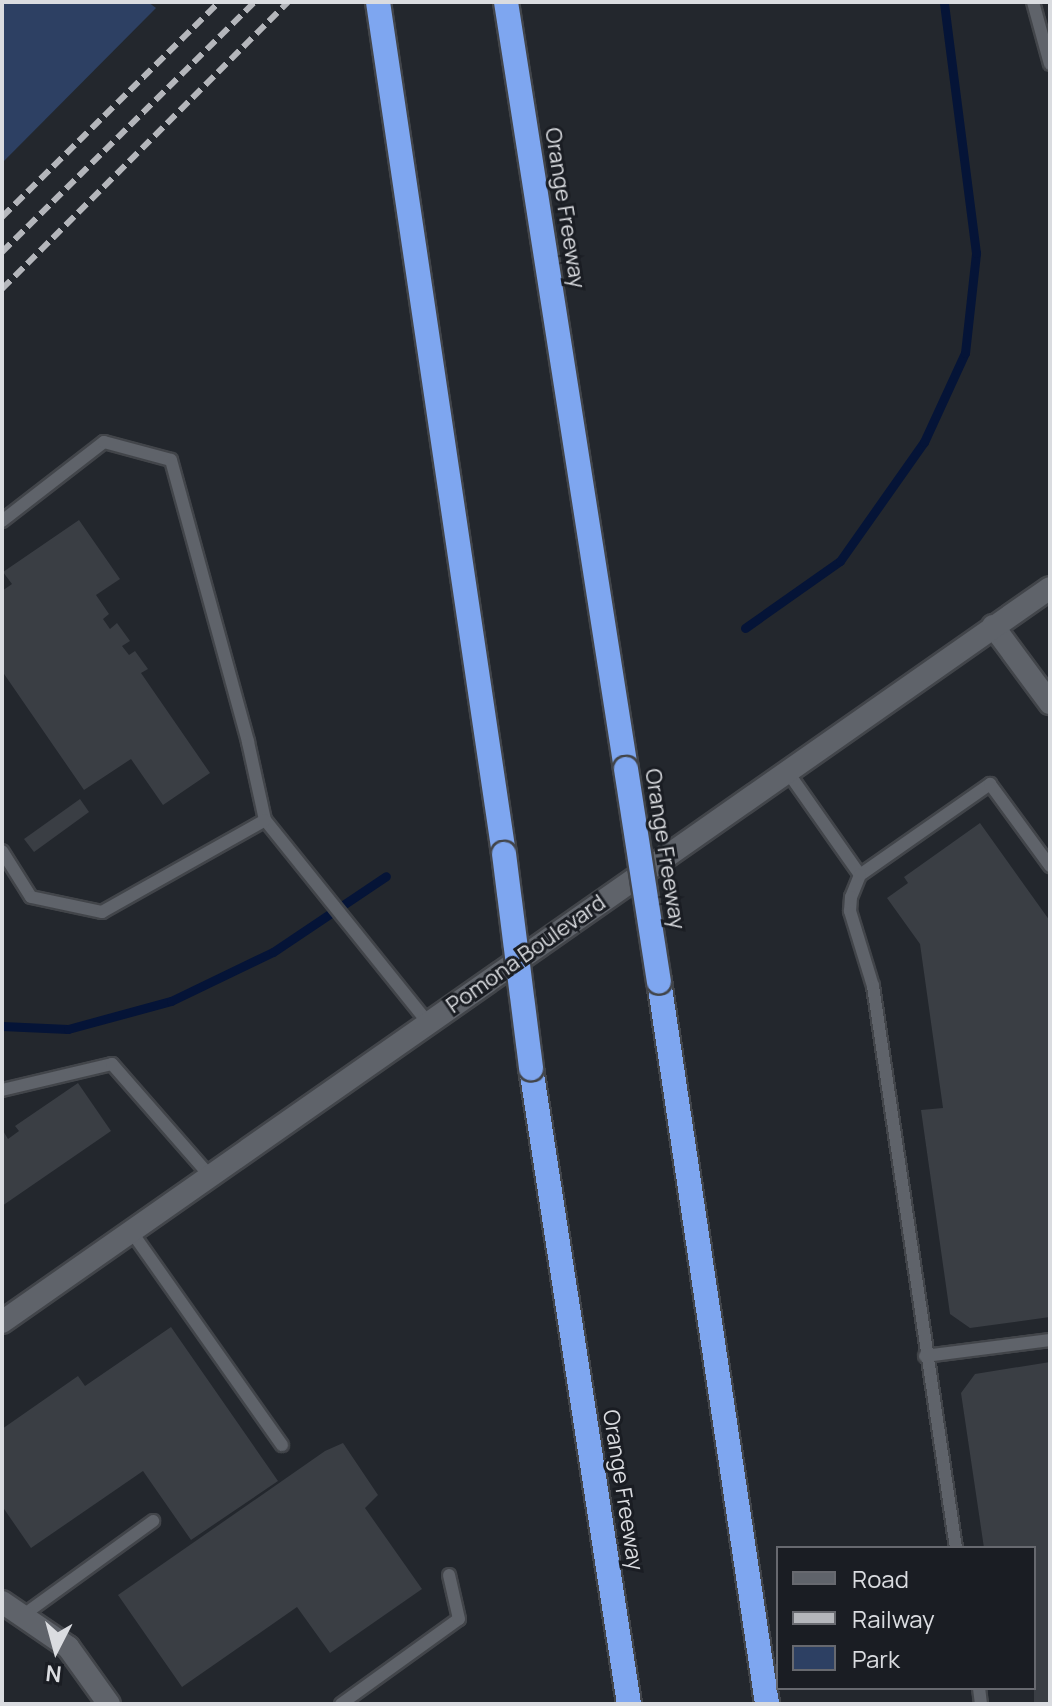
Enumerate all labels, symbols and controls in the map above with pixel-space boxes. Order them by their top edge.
street label: Orange Freeway [539,126,591,290]
street label: Orange Freeway [639,767,691,931]
street label: Pomona Boulevard [441,889,611,1019]
street label: Orange Freeway [597,1408,649,1572]
legend [776,1546,1036,1690]
text: Road [852,1562,909,1595]
text: Railway [852,1602,935,1635]
north arrow [16,1610,96,1690]
text: Park [852,1642,900,1675]
text: N [44,1658,63,1690]

